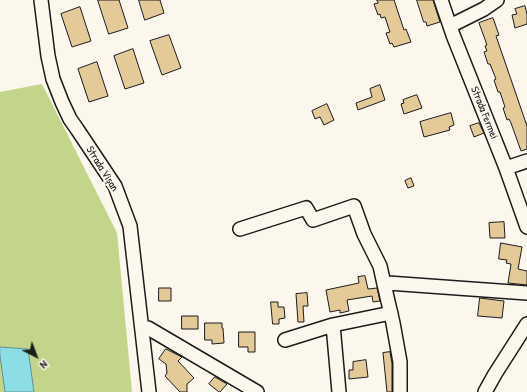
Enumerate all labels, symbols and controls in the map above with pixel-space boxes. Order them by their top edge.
street label: Strada Fermei [467,85,501,141]
street label: Strada Vișan [83,144,121,194]
north arrow [16,336,56,376]
text: N [37,358,51,372]

